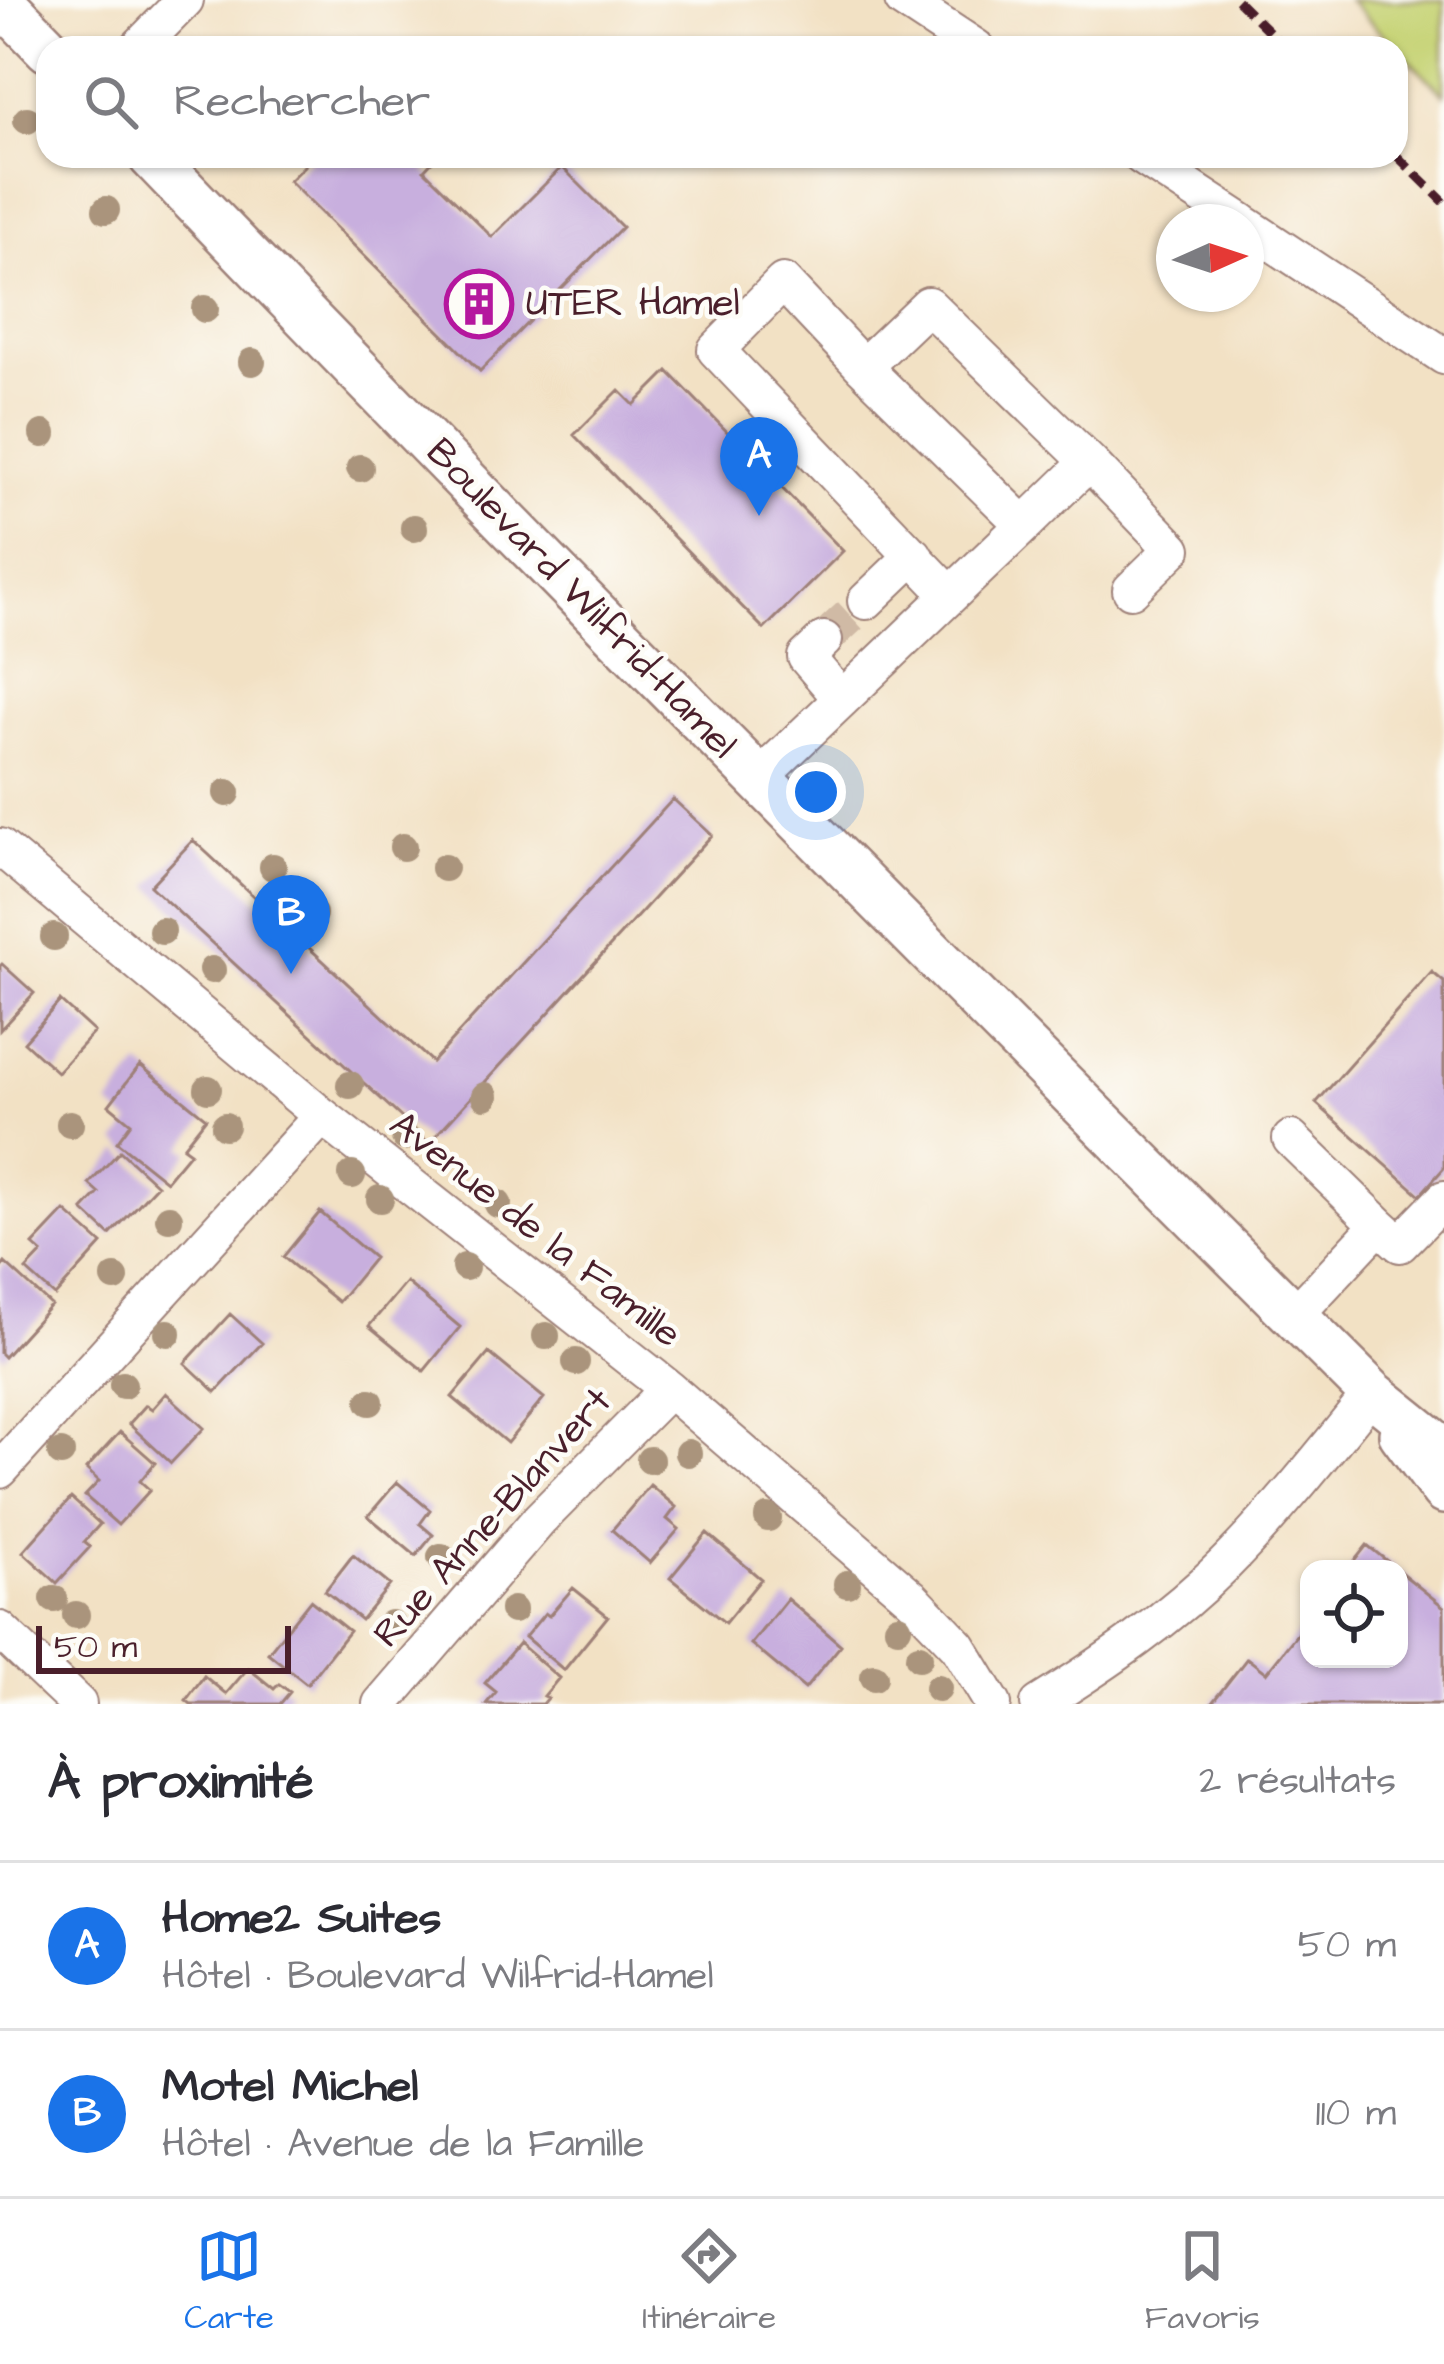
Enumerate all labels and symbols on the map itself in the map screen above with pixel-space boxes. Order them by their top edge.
north arrow [1156,204,1264,312]
building icon: UTER Hamel [444,269,514,339]
place label: UTER Hamel [526,277,740,331]
pin: A [720,417,798,516]
street label: Boulevard Wilfrid-Hamel [413,427,749,771]
your location [786,762,846,822]
pin: B [252,875,330,974]
street label: Avenue de la Famille [378,1099,692,1361]
street label: Rue Anne-Blanvert [361,1376,625,1660]
scale bar [36,1620,291,1673]

